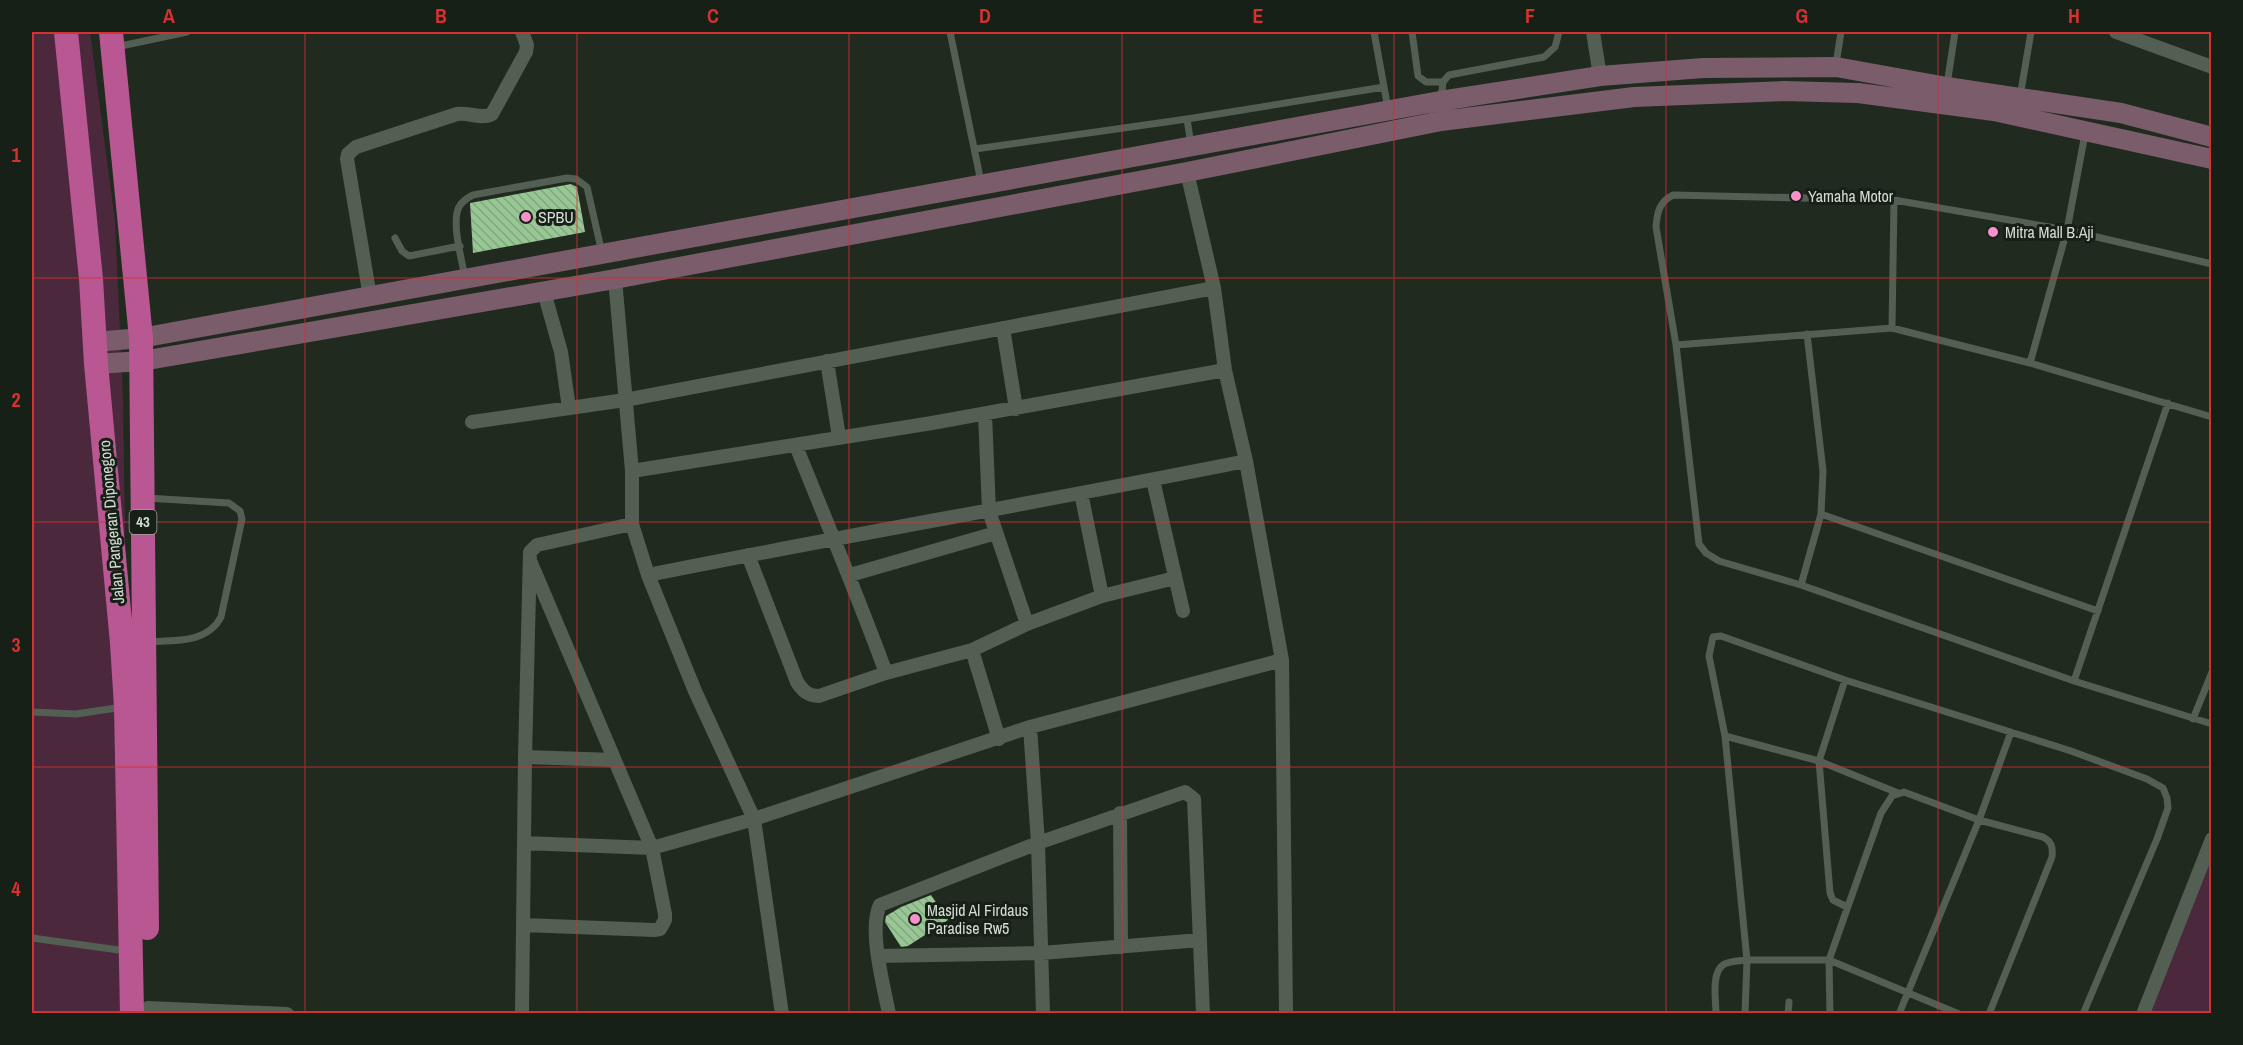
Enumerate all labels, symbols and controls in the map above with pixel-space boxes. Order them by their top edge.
text: A [163,2,175,29]
text: B [435,2,447,29]
text: C [707,2,719,29]
text: D [979,2,991,29]
text: E [1253,2,1264,29]
text: F [1525,2,1535,29]
text: G [1796,2,1808,29]
text: H [2068,2,2080,29]
text: 1 [11,141,21,168]
place label: Yamaha Motor [1808,185,1894,207]
marker: Yamaha Motor [1789,189,1803,203]
place label: SPBU [538,206,574,228]
marker: SPBU [519,210,533,224]
place label: Mitra Mall B.Aji [2005,221,2094,243]
marker: Mitra Mall B.Aji [1986,225,2000,239]
text: 2 [11,386,21,413]
street label: Jalan Pangeran Diponegoro [93,439,129,605]
road number: 43 [130,510,156,534]
text: 3 [11,631,21,658]
text: 4 [11,875,21,902]
place label: Masjid Al Firdaus Paradise Rw5 [927,899,1028,939]
marker: Masjid Al Firdaus Paradise Rw5 [908,912,922,926]

